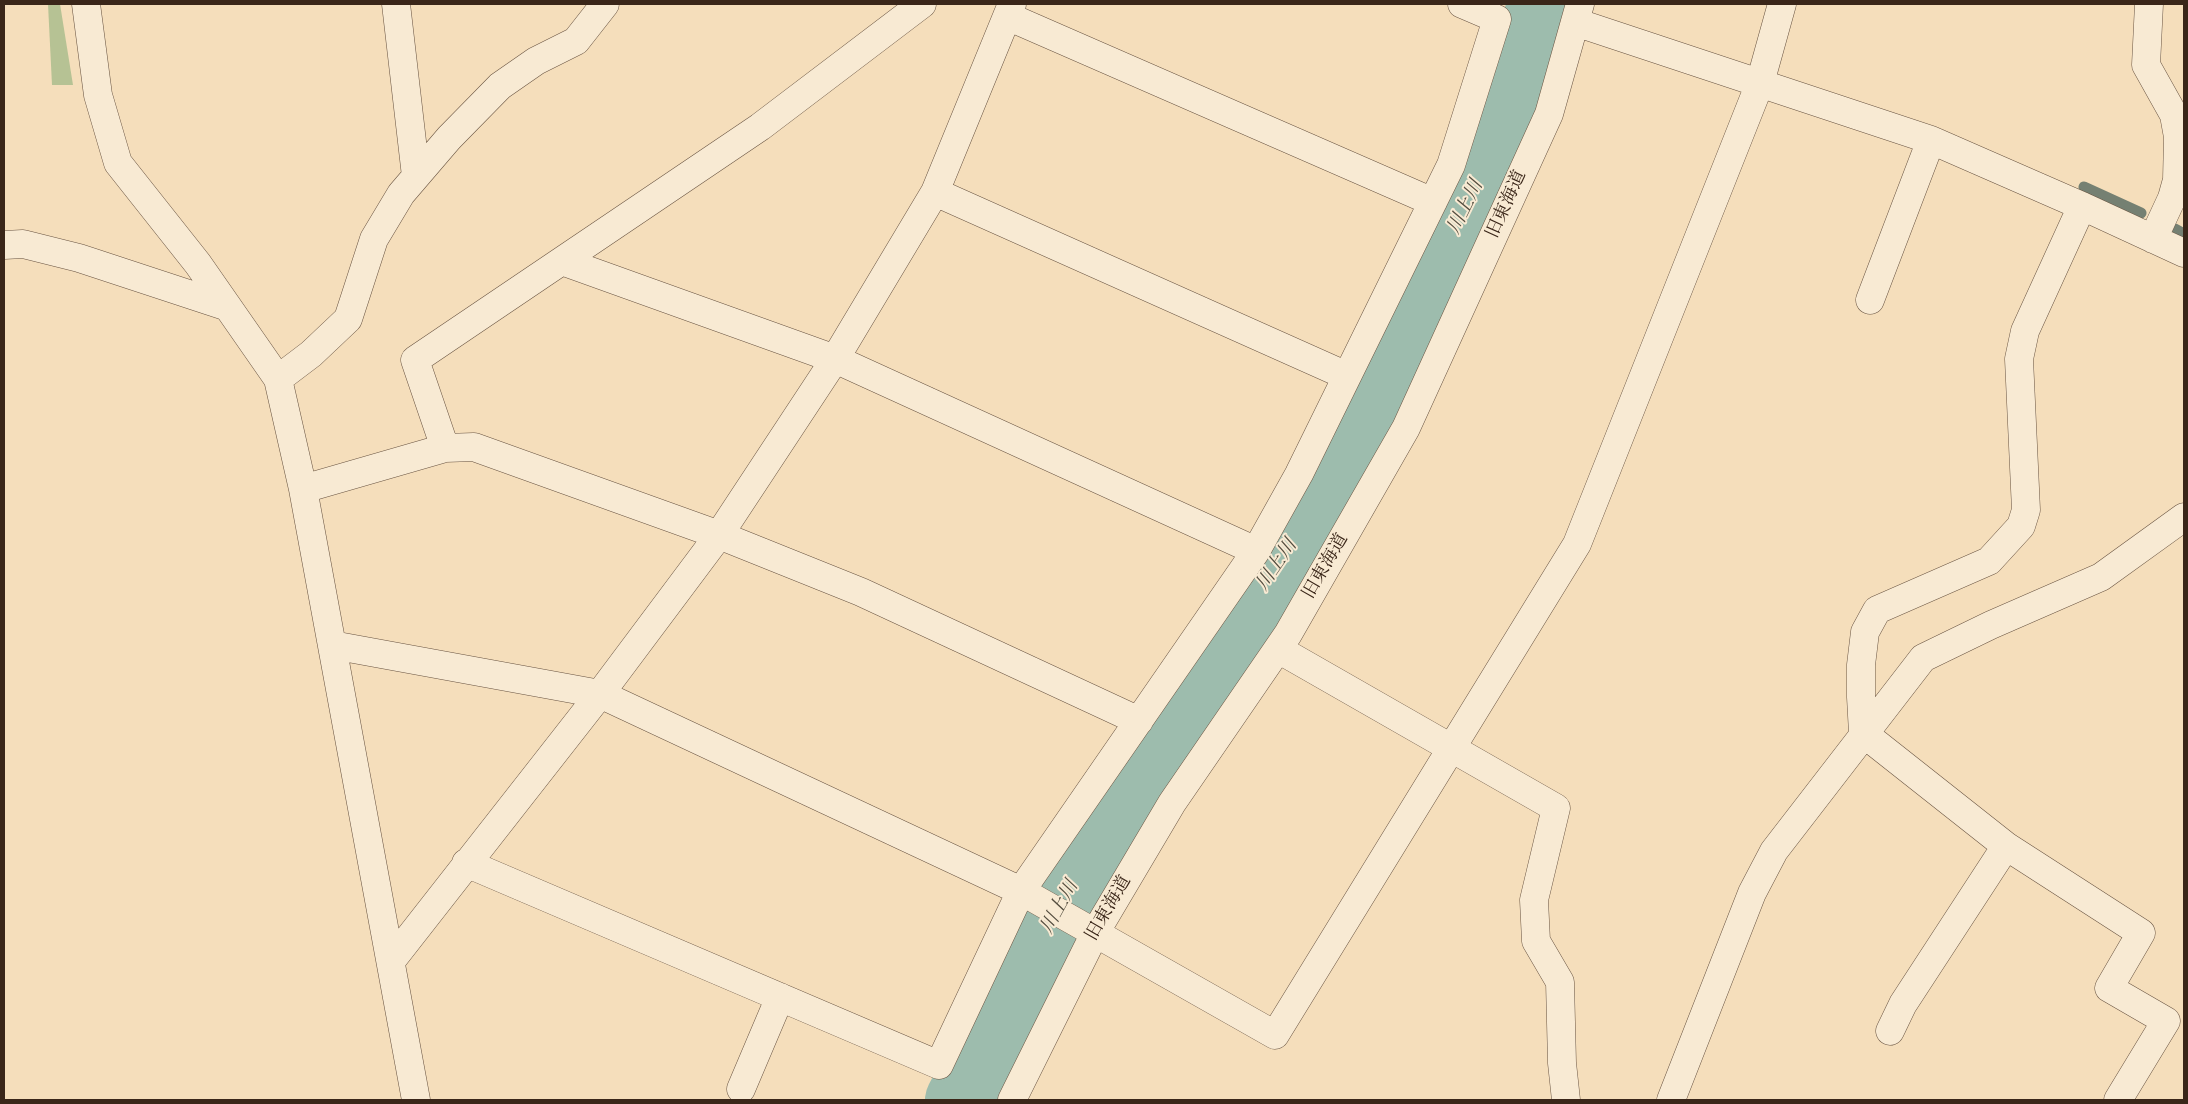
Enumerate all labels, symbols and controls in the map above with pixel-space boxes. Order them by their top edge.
street label: 旧東海道 [1483,168,1533,242]
water label: 川上川 [1444,177,1490,239]
street label: 旧東海道 [1300,530,1354,604]
water label: 川上川 [1253,536,1303,596]
street label: 旧東海道 [1083,872,1137,946]
water label: 川上川 [1037,878,1085,938]

